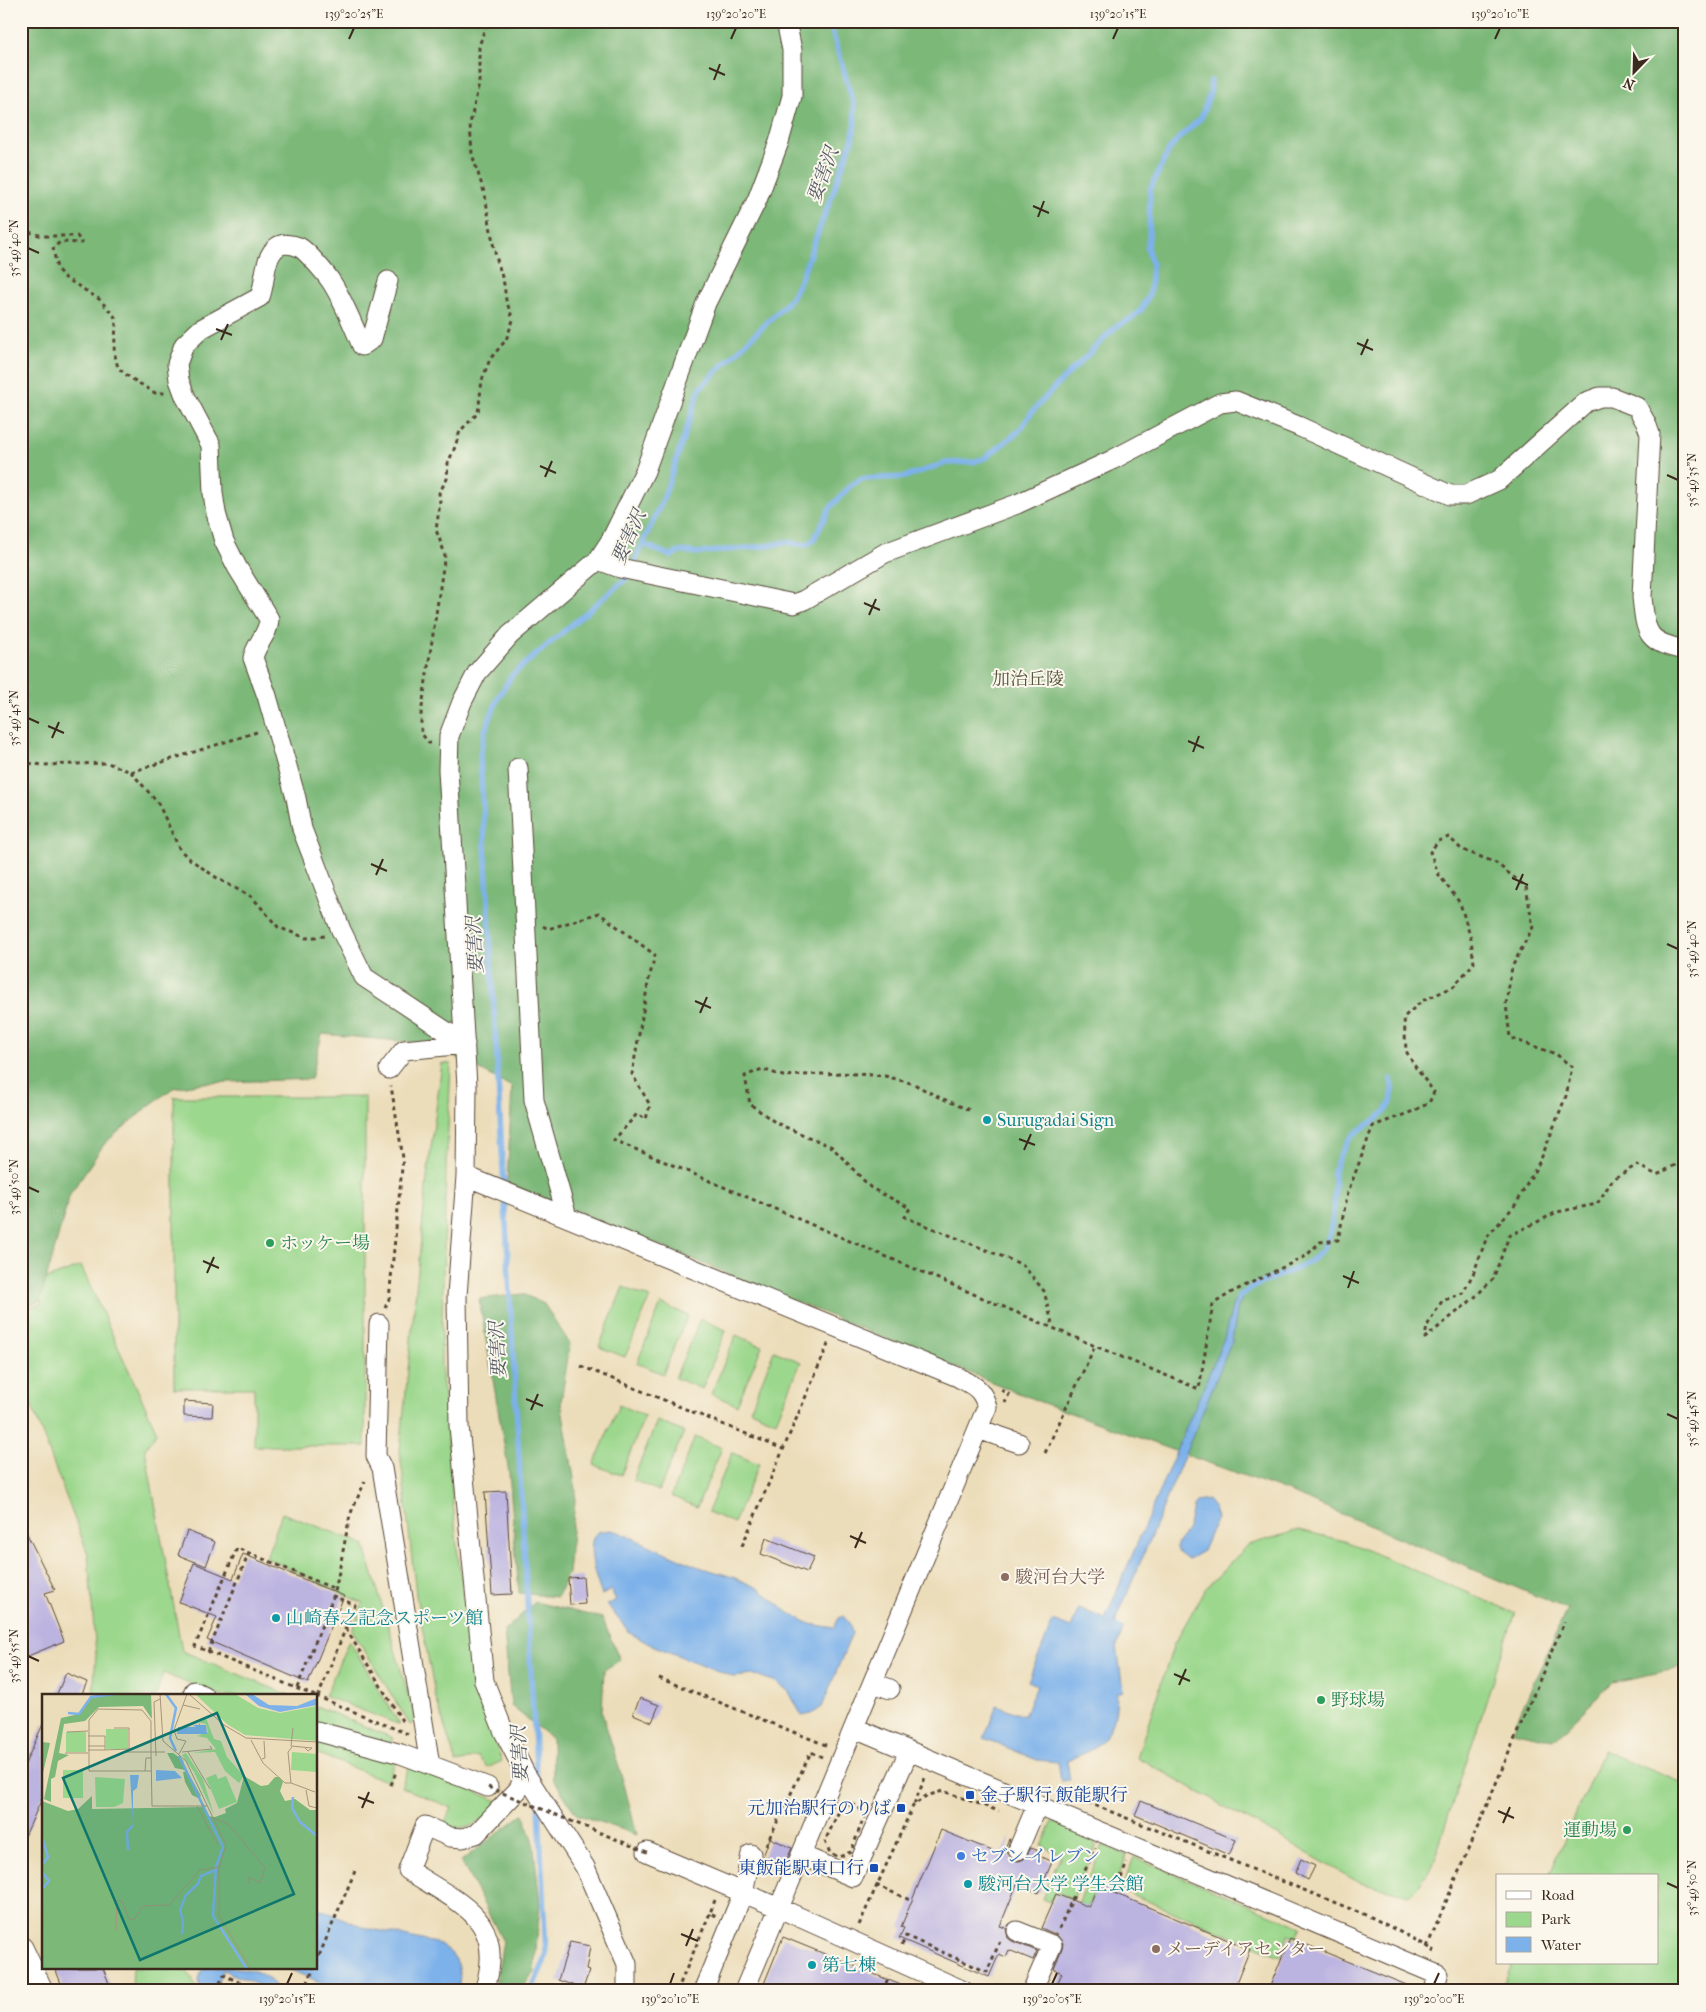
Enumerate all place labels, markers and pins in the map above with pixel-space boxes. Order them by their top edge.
place label: Surugadai Sign [997,1110,1115,1131]
marker: Surugadai Sign [981,1114,993,1126]
place label: ホッケー場 [280,1233,370,1254]
marker: ホッケー場 [264,1237,276,1249]
place label: 駿河台大学 [1015,1567,1105,1588]
marker: 駿河台大学 [999,1571,1011,1583]
place label: 山崎春之記念スポーツ館 [286,1608,483,1629]
marker: 山崎春之記念スポーツ館 [270,1612,282,1624]
place label: 野球場 [1331,1690,1385,1711]
marker: 野球場 [1315,1694,1327,1706]
place label: 金子駅行 飯能駅行 [980,1785,1128,1806]
marker: 金子駅行 飯能駅行 [964,1789,976,1801]
place label: 元加治駅行のりば [747,1798,891,1819]
marker: 元加治駅行のりば [895,1802,907,1814]
place label: 運動場 [1563,1820,1617,1841]
marker: 運動場 [1621,1824,1633,1836]
place label: セブン-イレブン [971,1846,1100,1867]
marker: セブン-イレブン [955,1850,967,1862]
place label: 東飯能駅東口行 [738,1858,864,1879]
marker: 東飯能駅東口行 [868,1862,880,1874]
place label: 駿河台大学 学生会館 [978,1874,1144,1895]
marker: 駿河台大学 学生会館 [962,1878,974,1890]
place label: メーデイアセンター [1166,1939,1325,1960]
marker: メーデイアセンター [1150,1943,1162,1955]
place label: 第七棟 [822,1955,876,1976]
marker: 第七棟 [806,1959,818,1971]

